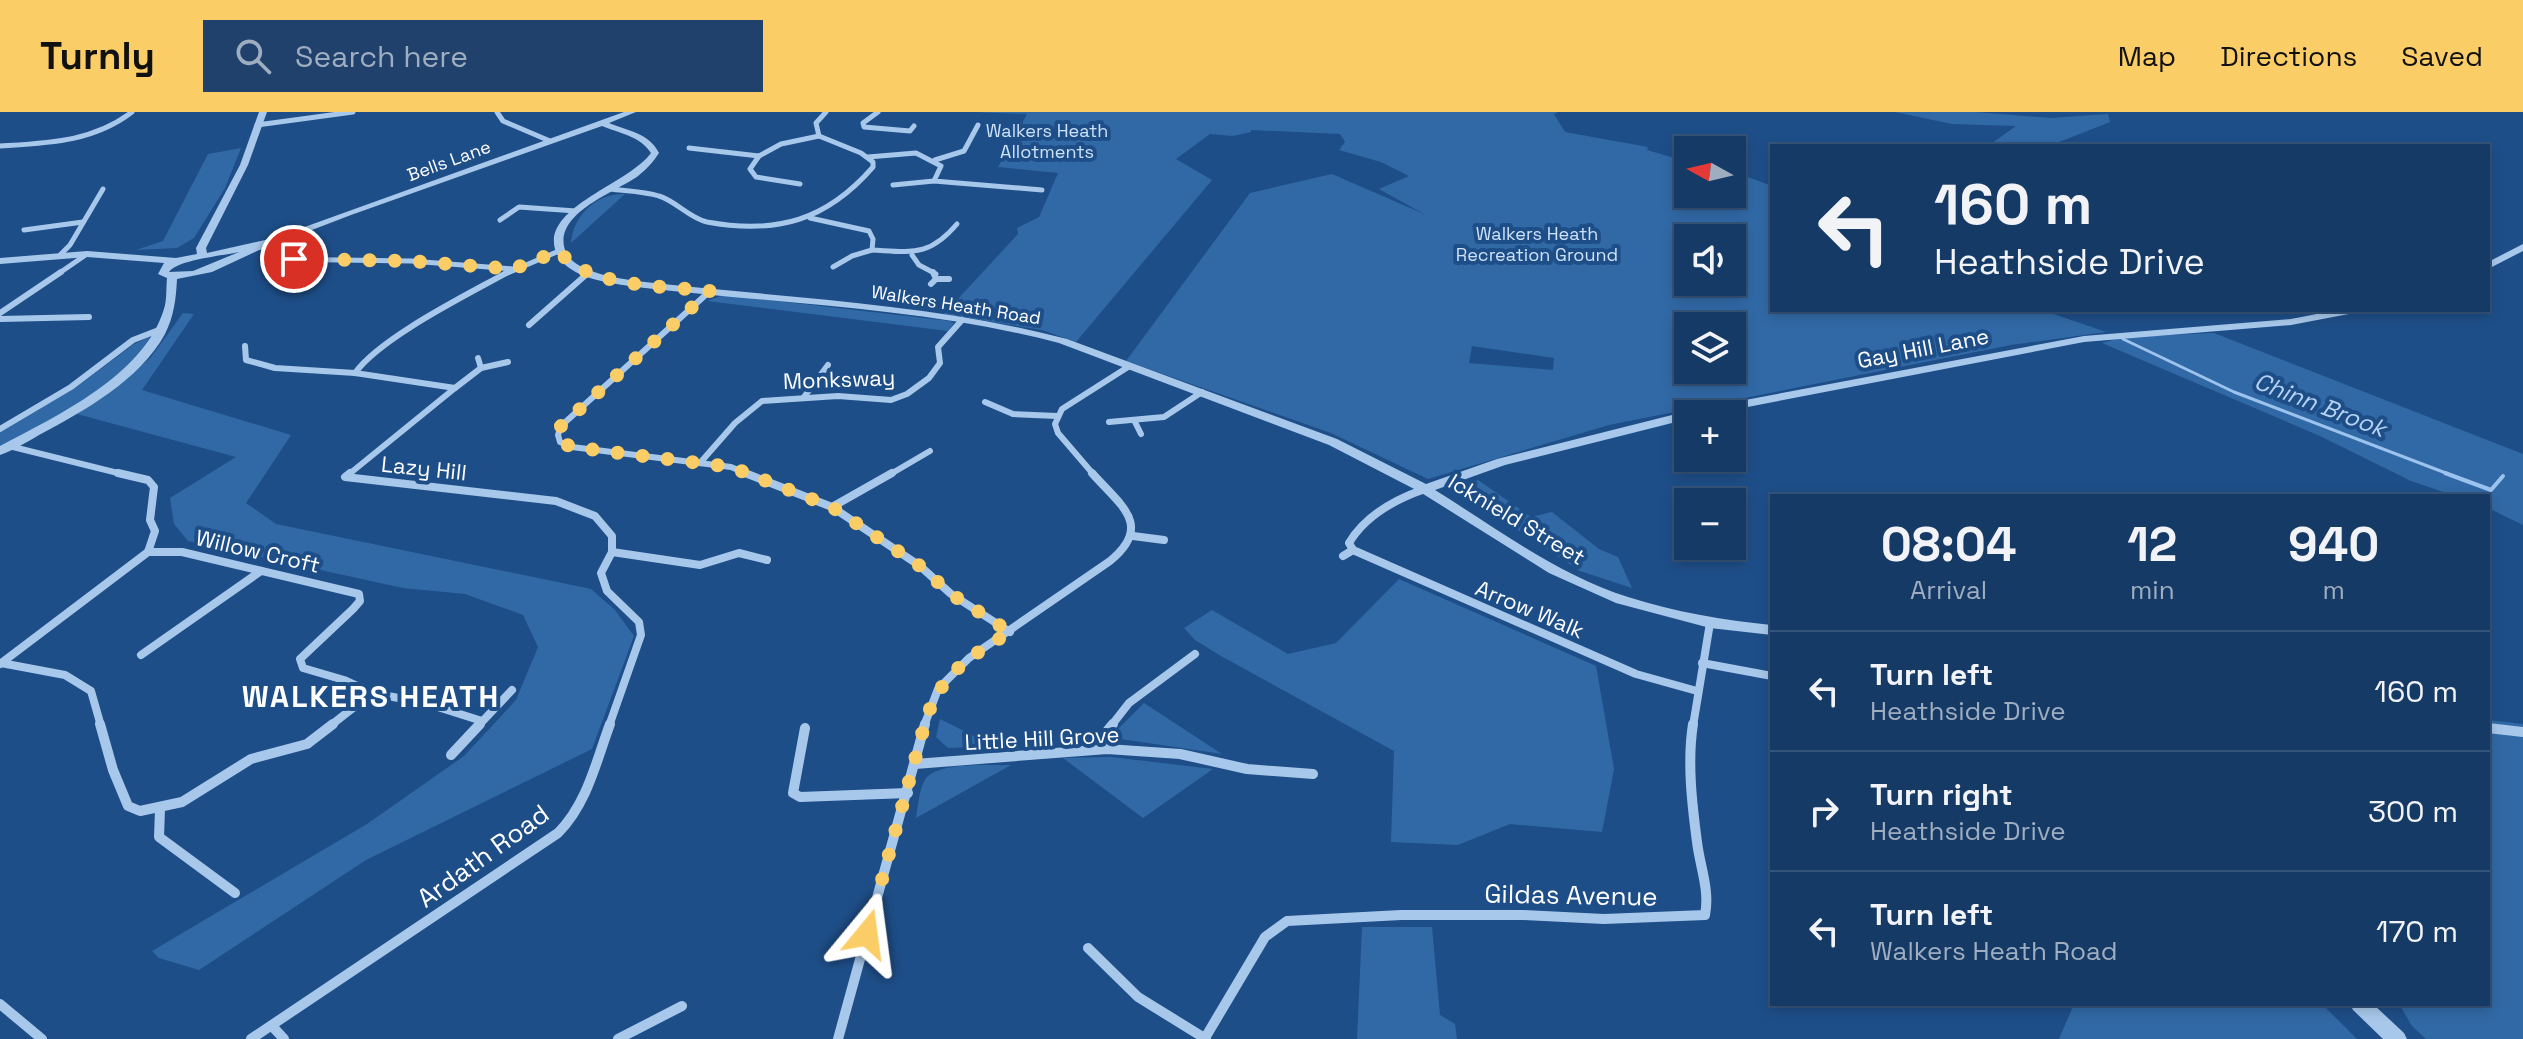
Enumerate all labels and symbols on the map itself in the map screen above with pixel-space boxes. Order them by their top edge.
park label: Walkers Heath Allotments [986,119,1108,163]
street label: Bells Lane [404,135,494,186]
north arrow [1674,136,1746,208]
park label: Walkers Heath Recreation Ground [1456,222,1618,266]
pin [260,225,328,293]
street label: Walkers Heath Road [870,280,1042,329]
street label: Gay Hill Lane [1855,322,1991,374]
street label: Monksway [782,363,896,395]
water label: Chinn Brook [2250,365,2393,445]
street label: Lazy Hill [380,450,468,486]
street label: Icknield Street [1443,467,1591,571]
street label: Willow Croft [193,523,323,579]
street label: Arrow Walk [1471,574,1589,645]
district label: WALKERS HEATH [242,677,500,716]
street label: Little Hill Grove [964,720,1120,756]
street label: Ardath Road [410,797,556,915]
street label: Gildas Avenue [1484,876,1658,914]
position arrow [825,892,909,976]

